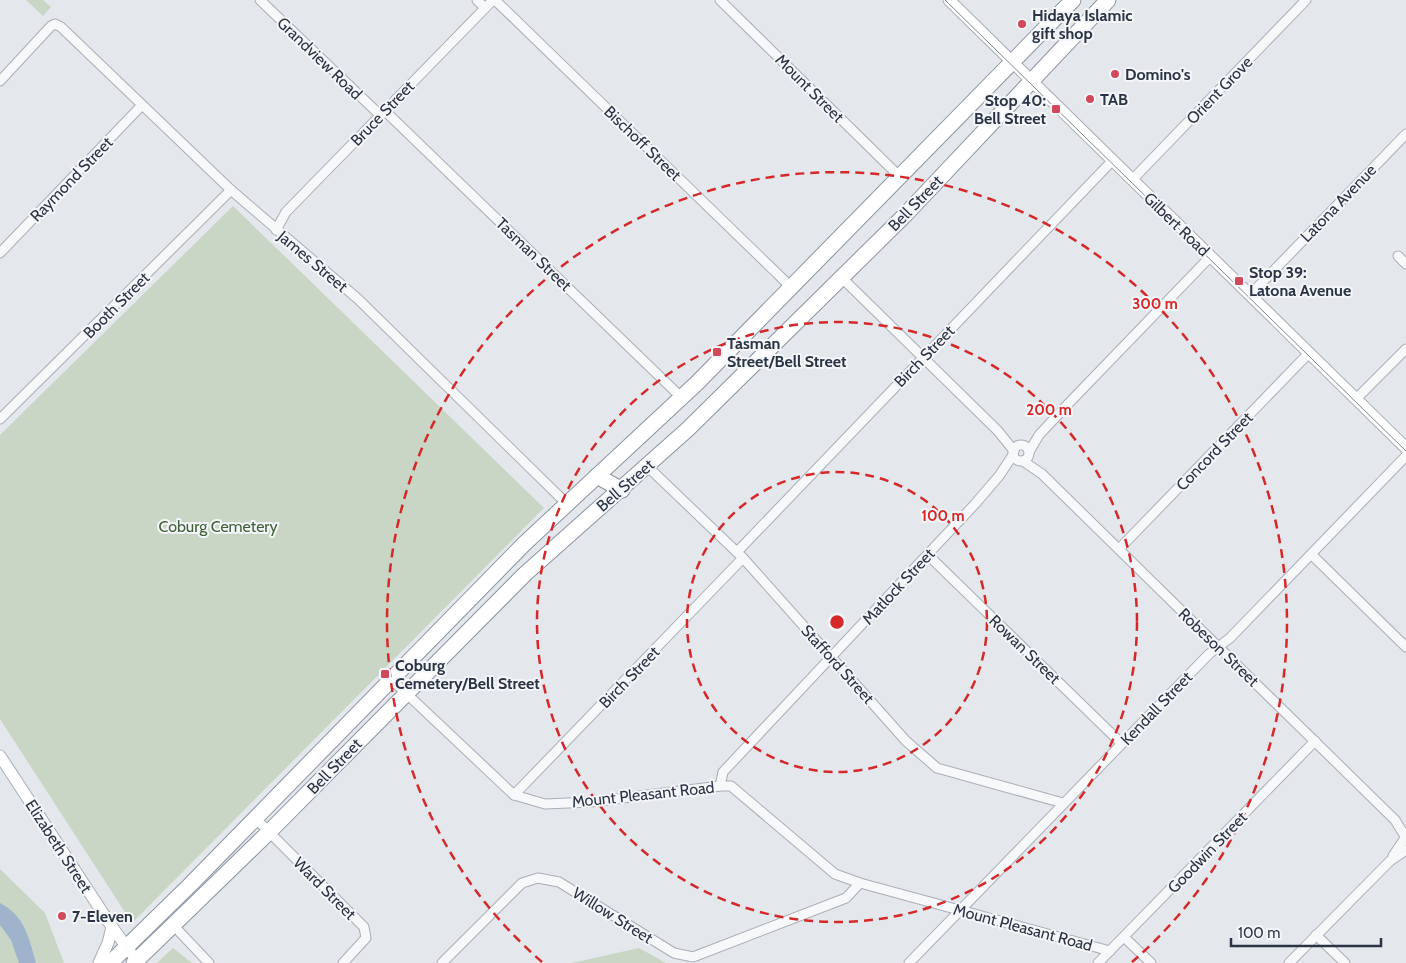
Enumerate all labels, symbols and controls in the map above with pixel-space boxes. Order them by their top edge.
place label: Hidaya Islamic gift shop [1032,6,1133,43]
street label: Grandview Road [273,13,366,104]
marker: Hidaya Islamic gift shop [1016,18,1028,30]
street label: Mount Street [771,50,848,127]
street label: Orient Grove [1182,53,1256,128]
place label: Domino's [1125,65,1191,84]
marker: Domino's [1109,68,1121,80]
street label: Bruce Street [347,76,418,150]
place label: TAB [1100,90,1128,109]
place label: Stop 40: Bell Street [974,91,1046,128]
marker: TAB [1084,93,1096,105]
street label: Bischoff Street [600,102,685,185]
marker: Stop 40: Bell Street [1050,103,1062,115]
street label: Raymond Street [26,133,117,226]
street label: Latona Avenue [1297,161,1380,246]
street label: Bell Street [884,171,947,235]
street label: Gilbert Road [1140,188,1213,260]
street label: Tasman Street [492,214,576,295]
street label: James Street [273,226,352,296]
place label: Stop 39: Latona Avenue [1249,263,1351,300]
street label: Booth Street [79,268,154,342]
marker: Stop 39: Latona Avenue [1233,275,1245,287]
text: 300 m [1132,295,1178,313]
street label: Birch Street [890,321,959,391]
place label: Tasman Street/Bell Street [727,334,847,371]
marker: Tasman Street/Bell Street [711,346,723,358]
text: 200 m [1026,401,1072,419]
street label: Concord Street [1172,408,1257,495]
street label: Bell Street [593,455,658,516]
text: 100 m [921,507,965,525]
park label: Coburg Cemetery [159,517,277,536]
street label: Matlock Street [858,544,939,628]
street label: Robeson Street [1175,604,1263,691]
street label: Rowan Street [985,611,1064,688]
centre of rings [828,613,846,631]
street label: Stafford Street [797,621,878,708]
street label: Birch Street [595,642,664,712]
place label: Coburg Cemetery/Bell Street [395,656,540,693]
street label: Kendall Street [1117,667,1196,749]
marker: Coburg Cemetery/Bell Street [379,668,391,680]
street label: Bell Street [303,734,366,798]
street label: Mount Pleasant Road [571,778,715,811]
street label: Elizabeth Street [21,796,96,897]
street label: Goodwin Street [1164,807,1251,897]
street label: Ward Street [289,853,360,924]
street label: Willow Street [569,883,657,948]
street label: Mount Pleasant Road [951,900,1095,955]
place label: 7-Eleven [72,907,133,926]
marker: 7-Eleven [56,910,68,922]
scale bar [1231,916,1381,948]
text: 100 m [1238,924,1280,942]

